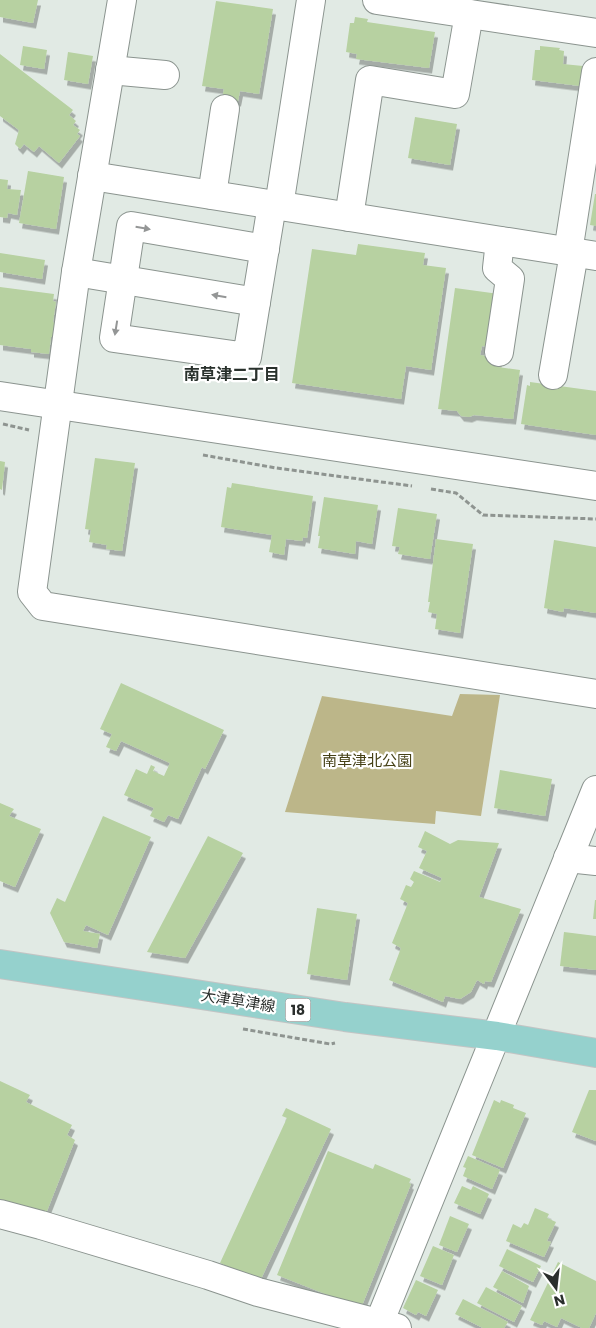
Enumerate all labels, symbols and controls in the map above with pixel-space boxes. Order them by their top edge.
one-way arrow [136,225,152,233]
one-way arrow [211,291,227,299]
one-way arrow [112,320,120,336]
district label: 南草津二丁目 [184,363,280,386]
park label: 南草津北公園 [322,750,412,771]
street label: 大津草津線 [199,984,277,1017]
road number: 18 [286,998,310,1022]
north arrow [531,1263,581,1313]
text: N [552,1290,567,1312]

